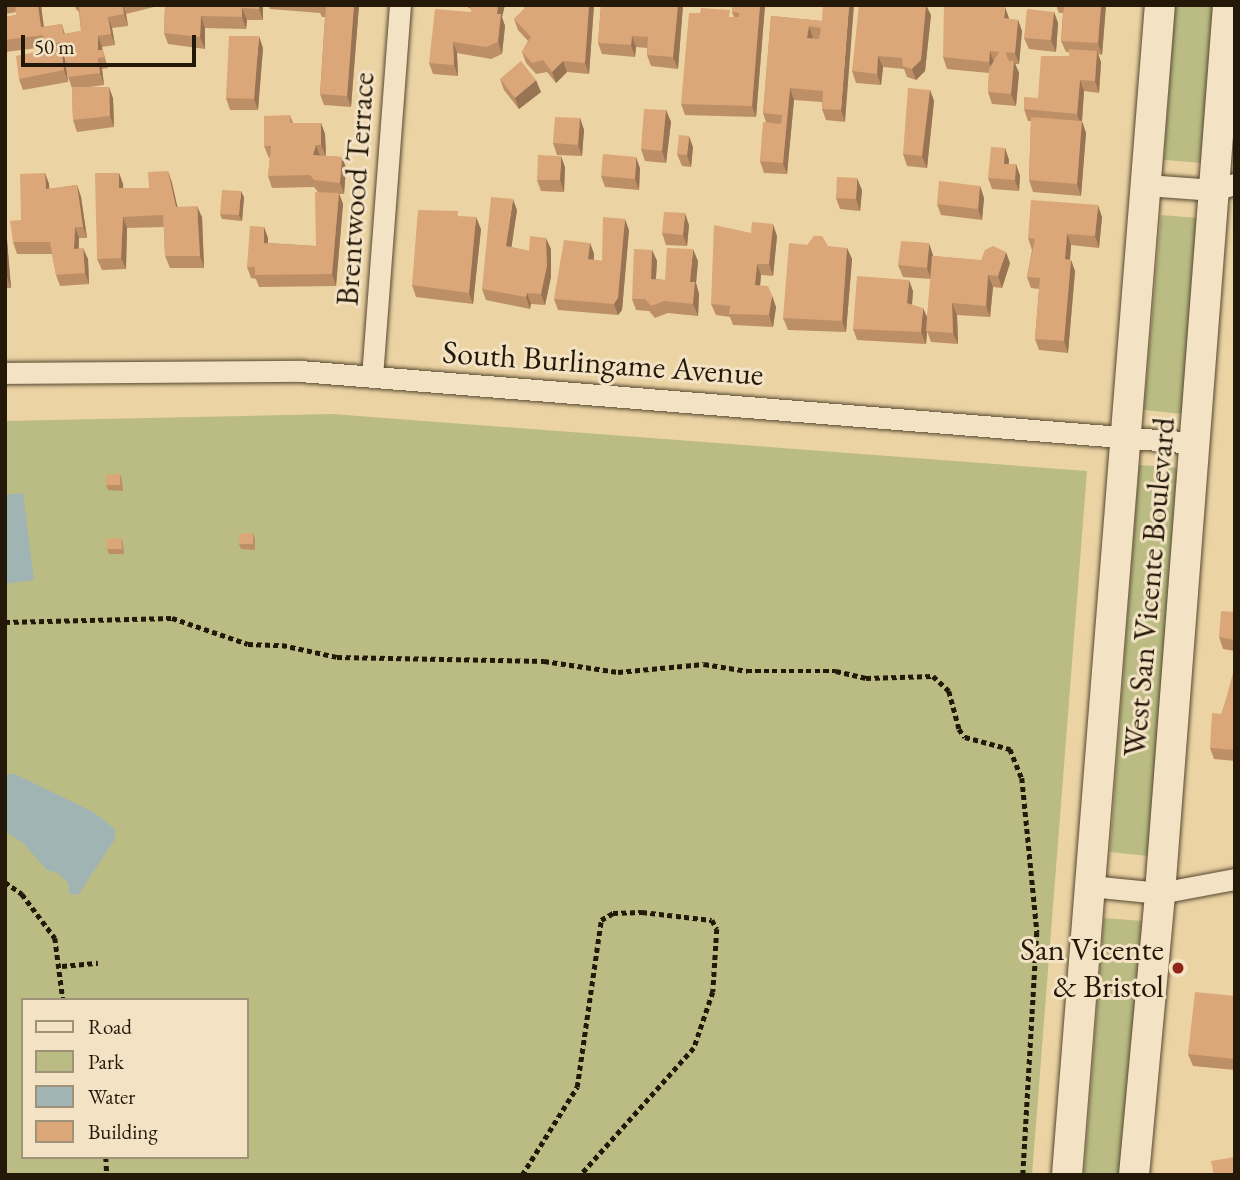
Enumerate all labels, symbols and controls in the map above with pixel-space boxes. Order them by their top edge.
scale bar [24,21,200,65]
text: 50 m [34,33,75,60]
street label: Brentwood Terrace [328,71,382,307]
street label: South Burlingame Avenue [441,333,765,393]
street label: West San Vicente Boulevard [1115,416,1183,758]
place label: San Vicente & Bristol [1020,931,1164,1006]
marker: San Vicente & Bristol [1170,960,1186,976]
legend [21,998,248,1159]
text: Road [88,1013,132,1040]
text: Park [88,1048,124,1075]
text: Water [88,1083,135,1110]
text: Building [88,1118,158,1145]

